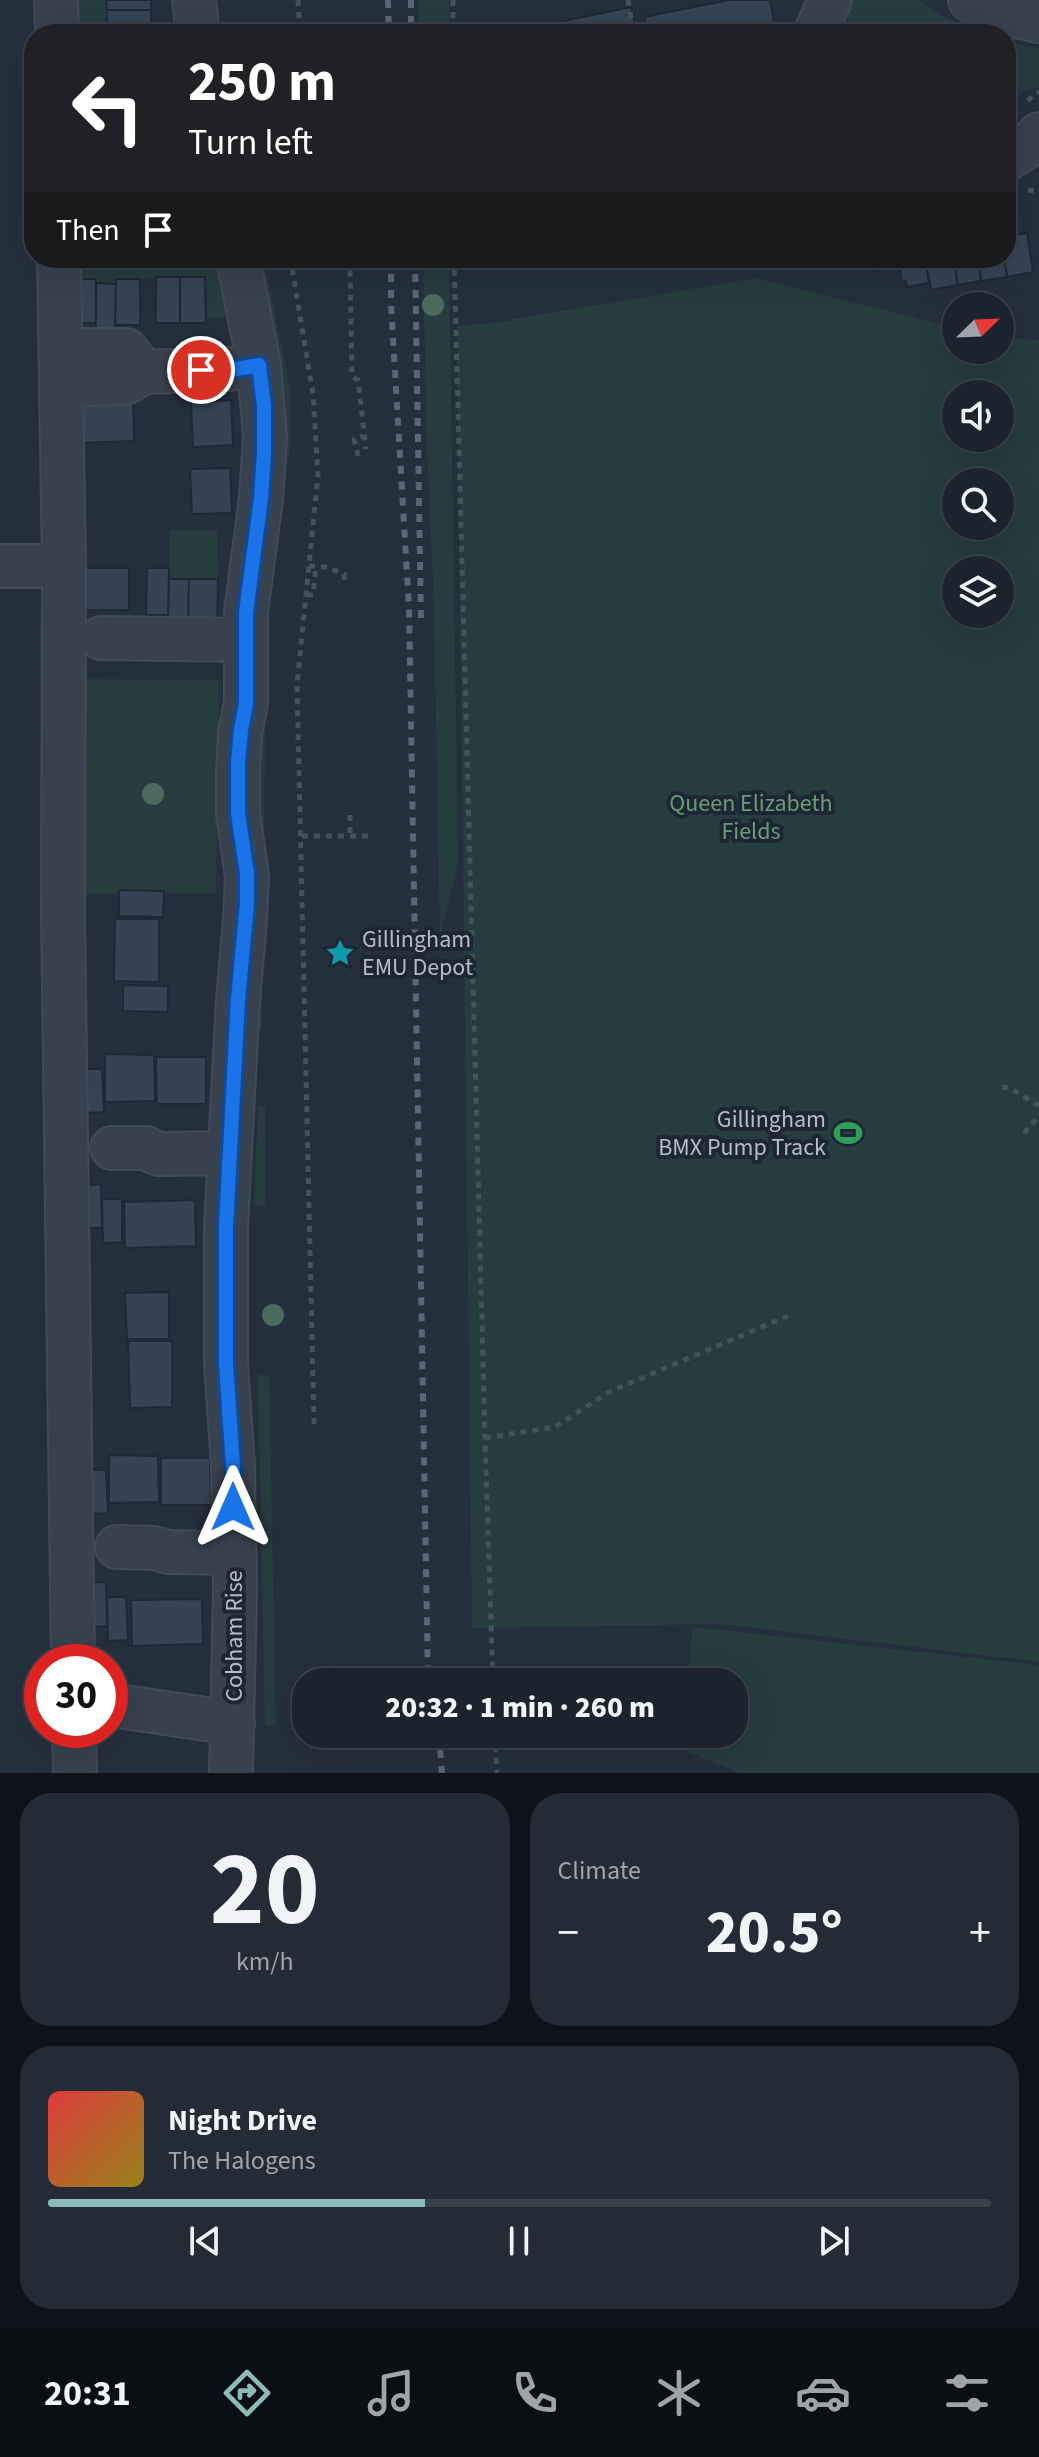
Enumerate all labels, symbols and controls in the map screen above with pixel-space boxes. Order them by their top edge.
text: 250 m [188,43,336,122]
icon: left [56,56,160,160]
text: Turn left [188,117,313,168]
icon: arrive [136,208,180,252]
text: Then [56,209,120,252]
north arrow [942,292,1014,364]
map controls [942,292,1014,628]
pin [167,336,235,404]
icon: arrive [179,348,223,392]
button: sound [942,380,1014,452]
button: search [942,468,1014,540]
button: layers [942,556,1014,628]
park label: Queen Elizabeth Fields [669,786,833,849]
place label: Gillingham EMU Depot [362,922,473,985]
place icon: Gillingham EMU Depot [325,938,355,968]
place label: Gillingham BMX Pump Track [658,1102,826,1165]
sports icon: Gillingham BMX Pump Track [833,1118,863,1148]
position arrow [191,1465,275,1549]
street label: Cobham Rise [217,1570,252,1702]
speed limit sign: 30 [24,1644,128,1748]
text: 20:32 · 1 min · 260 m [385,1686,655,1729]
text: 20 [210,1817,320,1965]
text: Climate [558,1852,641,1889]
text: 20.5° [706,1891,843,1976]
text: − [558,1902,579,1965]
text: + [969,1902,991,1965]
text: km/h [236,1943,294,1980]
text: Night Drive [168,2099,317,2142]
text: The Halogens [168,2142,316,2179]
icon: previous [183,2219,227,2263]
icon: pause [497,2219,541,2263]
icon: next [812,2219,856,2263]
icon: directions [219,2365,275,2421]
icon: music [363,2365,419,2421]
icon: phone [507,2365,563,2421]
icon: climate [651,2365,707,2421]
icon: car [795,2365,851,2421]
icon: filters [939,2365,995,2421]
text: 20:31 [44,2368,131,2419]

